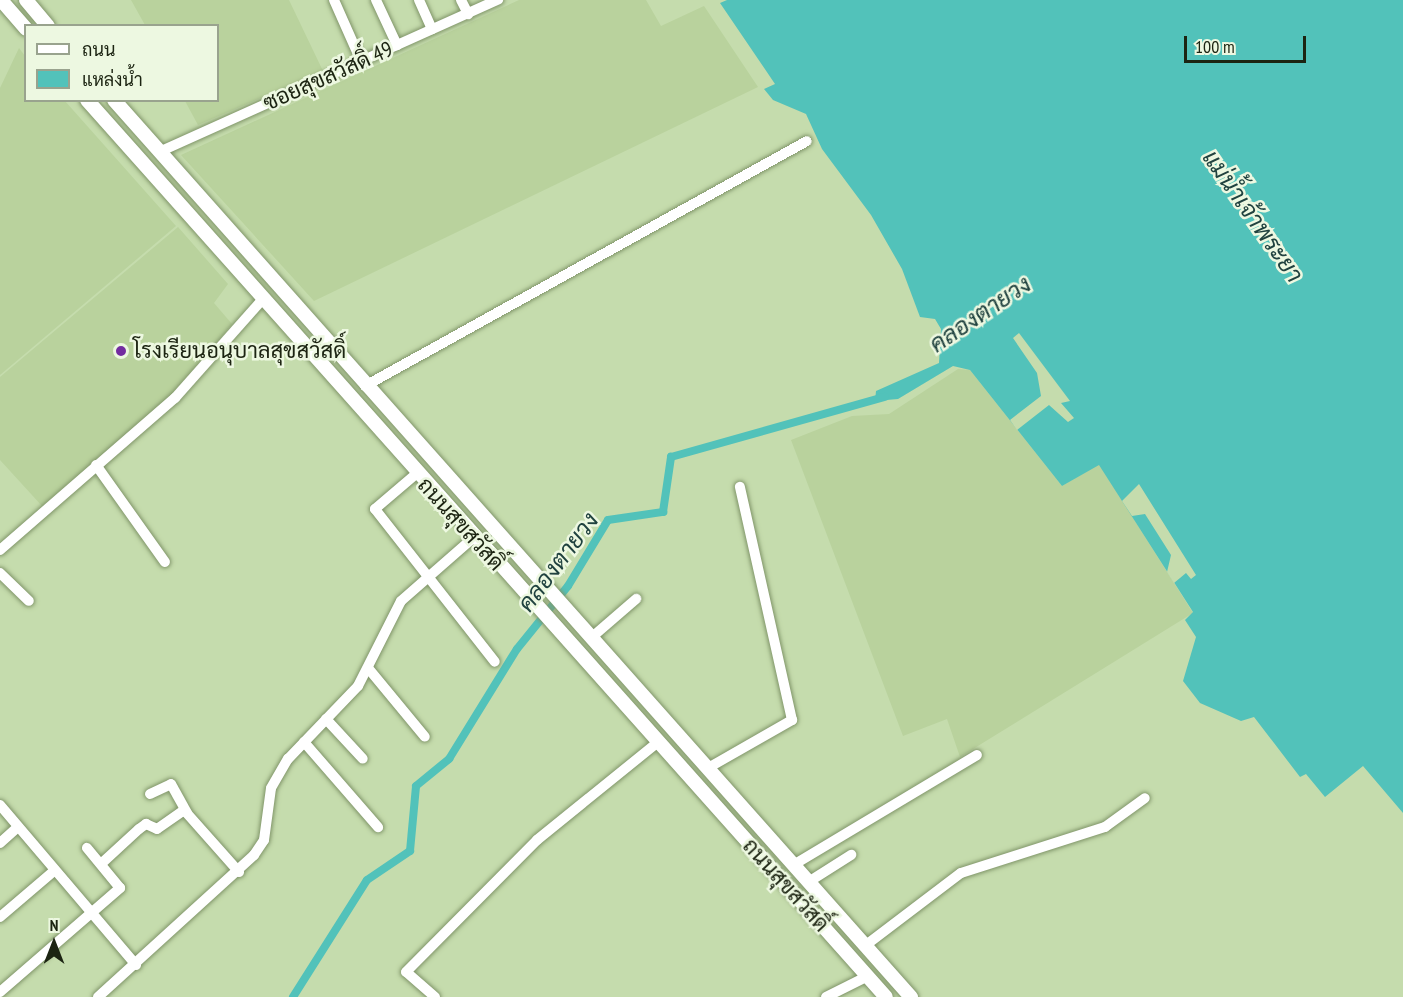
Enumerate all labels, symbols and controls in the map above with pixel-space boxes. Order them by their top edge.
legend [24,24,219,102]
scale bar [1187,24,1308,62]
text: 100 m [1195,35,1235,58]
street label: ซอยสุขสวัสดิ์ 49 [259,36,397,116]
text: ถนน [82,38,115,61]
text: แหล่งน้ำ [82,68,143,91]
water label: แม่น้ำเจ้าพระยา [1197,144,1309,288]
water label: คลองตายวง [924,269,1036,359]
place label: โรงเรียนอนุบาลสุขสวัสดิ์ [133,338,346,364]
marker: โรงเรียนอนุบาลสุขสวัสดิ์ [114,344,128,358]
street label: ถนนสุขสวัสดิ์ [412,472,510,576]
water label: คลองตายวง [511,507,605,617]
street label: ถนนสุขสวัสดิ์ [737,833,835,937]
north arrow [24,913,84,973]
text: N [50,915,58,935]

